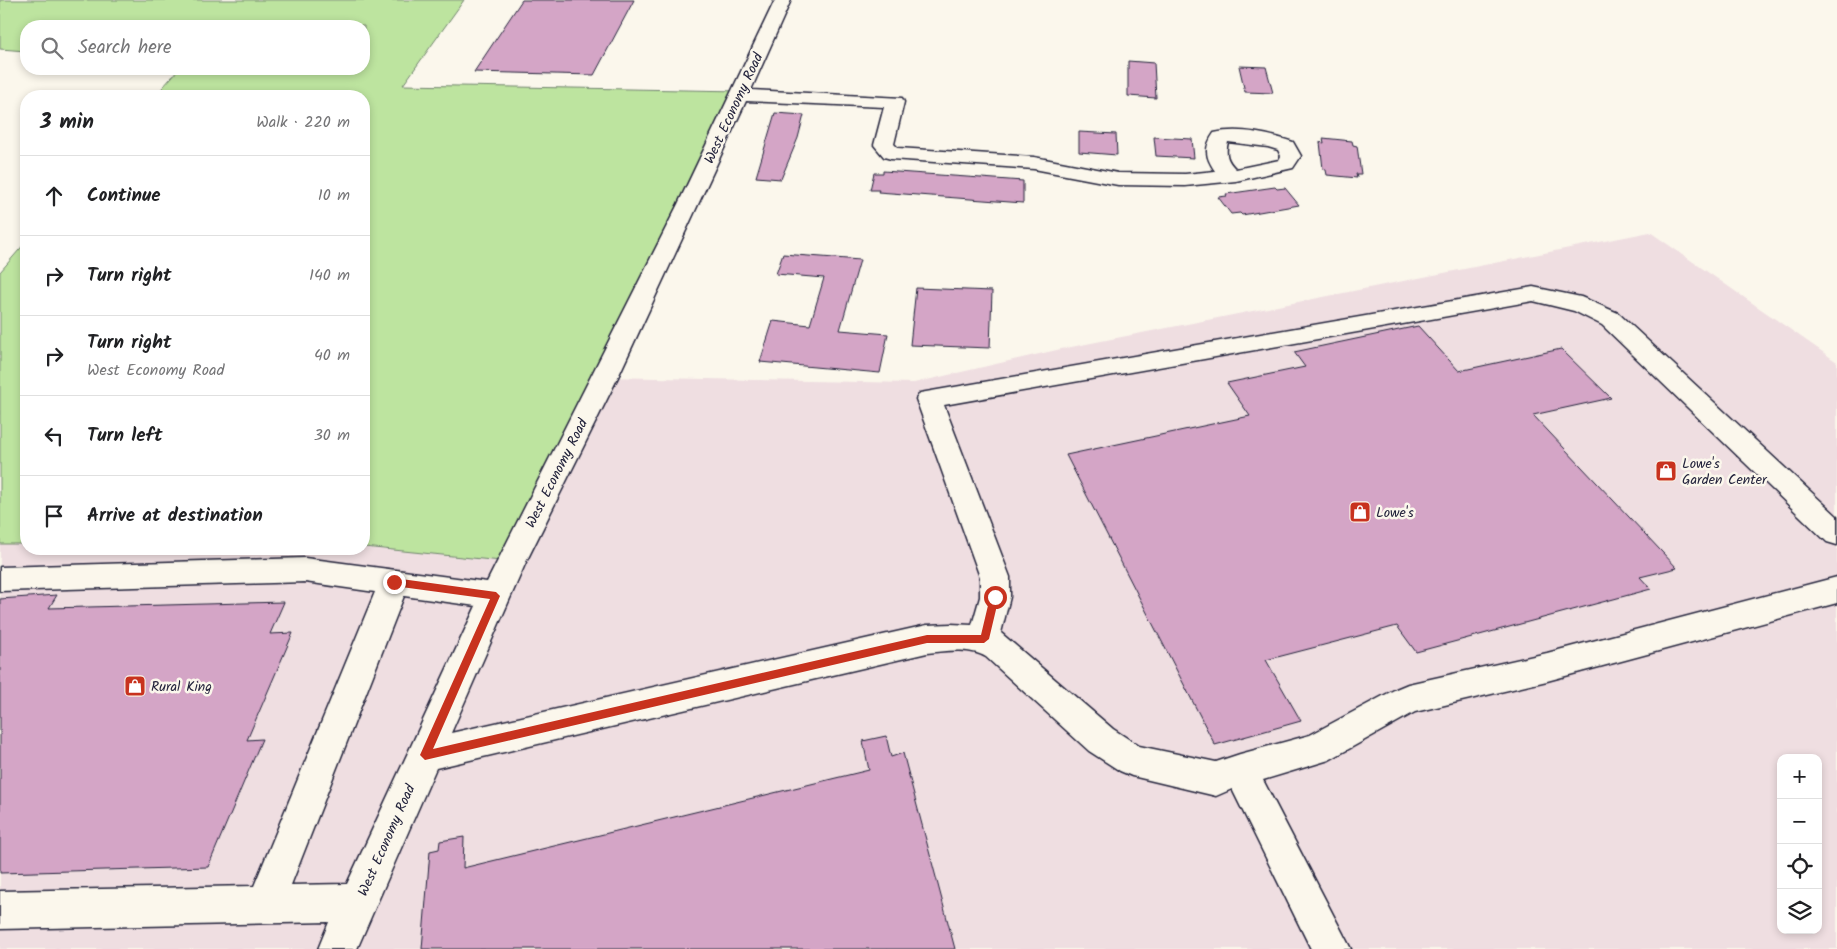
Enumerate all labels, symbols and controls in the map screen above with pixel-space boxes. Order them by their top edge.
search box [20,20,370,75]
text: Search here [78,33,172,63]
icon: search [38,34,66,62]
street label: West Economy Road [699,48,770,168]
text: 3 min [40,106,94,139]
text: Walk · 220 m [256,110,350,135]
text: Continue [87,181,160,211]
icon: ahead [40,182,68,210]
text: 10 m [318,183,350,208]
text: Turn right [87,261,172,291]
icon: right [40,262,68,290]
text: 140 m [309,263,350,288]
text: Turn right [87,328,172,358]
icon: right [40,342,68,370]
text: 40 m [314,343,350,368]
text: West Economy Road [87,358,224,383]
street label: West Economy Road [520,414,594,532]
text: Turn left [87,421,162,451]
icon: left [40,422,68,450]
text: 30 m [314,423,350,448]
place label: Lowe's Garden Center [1682,453,1768,491]
shop icon: Lowe's Garden Center [1654,459,1678,483]
shop icon: Lowe's [1348,500,1372,524]
text: Arrive at destination [87,501,263,531]
icon: arrive [40,502,68,530]
place label: Lowe's [1376,502,1414,524]
route end [383,571,406,594]
route start [984,586,1007,609]
shop icon: Rural King [123,674,147,698]
place label: Rural King [151,676,212,698]
map controls [1777,754,1822,934]
button: + [1777,754,1822,799]
street label: West Economy Road [352,780,422,900]
button: − [1777,799,1822,844]
button: locate [1777,844,1822,889]
button: layers [1777,889,1822,934]

